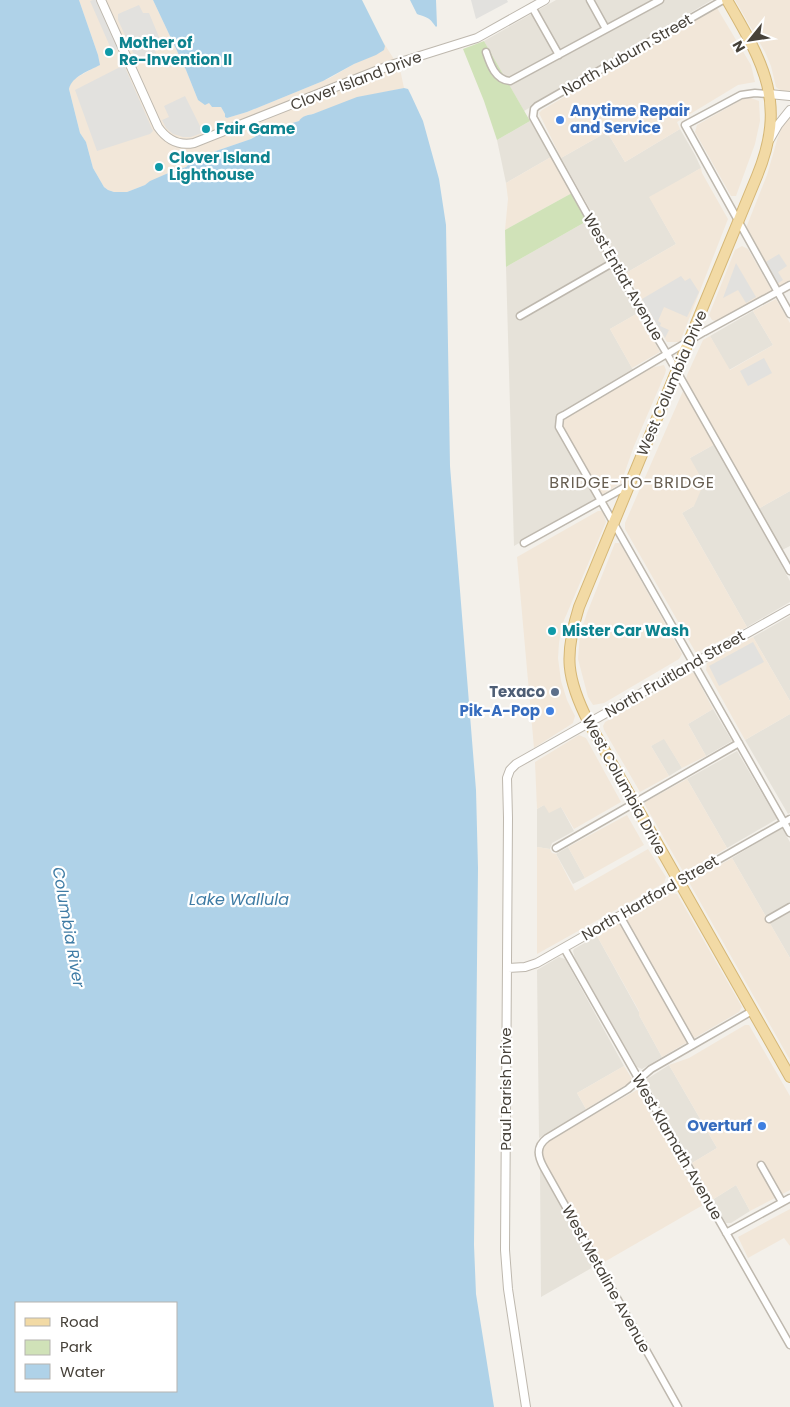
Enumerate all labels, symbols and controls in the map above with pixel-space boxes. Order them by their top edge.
street label: North Auburn Street [558,9,696,101]
north arrow [725,15,775,65]
place label: Mother of Re-Invention II [119,32,232,70]
text: N [727,37,750,56]
marker: Mother of Re-Invention II [103,46,115,58]
street label: Clover Island Drive [287,46,424,115]
place label: Anytime Repair and Service [570,100,690,138]
marker: Anytime Repair and Service [554,114,566,126]
place label: Fair Game [216,118,295,139]
marker: Fair Game [200,123,212,135]
place label: Clover Island Lighthouse [169,147,270,185]
marker: Clover Island Lighthouse [153,161,165,173]
street label: West Entiat Avenue [578,209,668,344]
street label: West Columbia Drive [631,307,712,459]
district label: BRIDGE-TO-BRIDGE [549,471,715,494]
place label: Mister Car Wash [562,620,689,641]
marker: Mister Car Wash [546,625,558,637]
street label: North Fruitland Street [601,625,749,722]
place label: Texaco [489,681,545,702]
marker: Texaco [549,686,561,698]
place label: Pik-A-Pop [459,700,540,721]
marker: Pik-A-Pop [544,705,556,717]
street label: West Columbia Drive [577,711,672,858]
street label: North Hartford Street [578,850,722,945]
water label: Columbia River [47,865,91,990]
water label: Lake Wallula [189,888,289,911]
street label: Paul Parish Drive [495,1027,516,1151]
street label: West Klamath Avenue [627,1070,728,1223]
place label: Overturf [687,1115,753,1136]
marker: Overturf [756,1120,768,1132]
street label: West Metaline Avenue [557,1201,656,1356]
legend [15,1302,178,1392]
text: Road [60,1311,99,1332]
text: Park [60,1336,92,1357]
text: Water [60,1361,106,1382]

